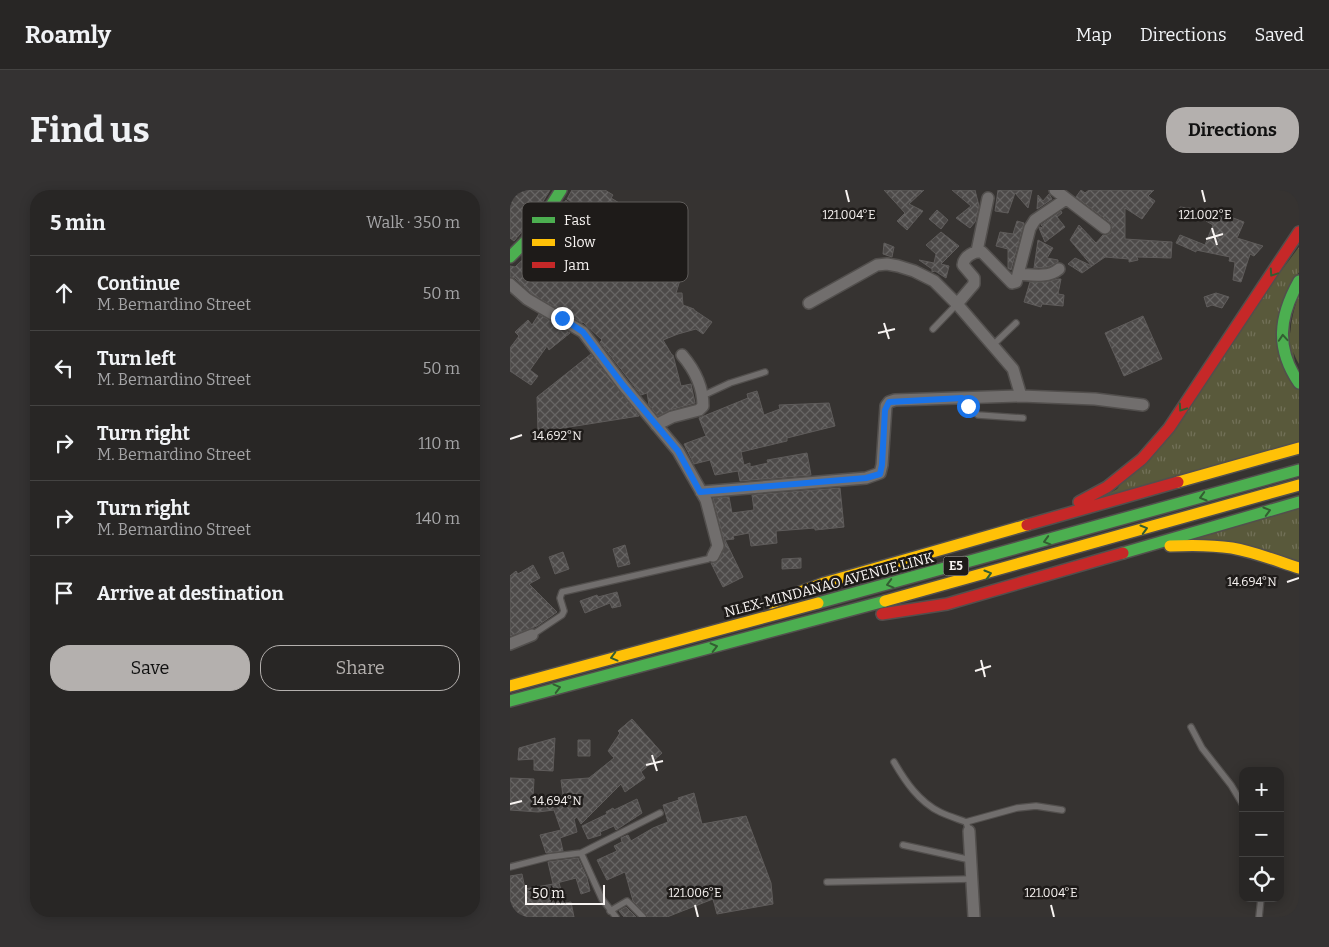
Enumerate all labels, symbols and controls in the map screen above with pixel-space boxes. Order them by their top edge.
text: Roamly [25,21,111,49]
text: Map [1076,24,1112,46]
text: Directions [1140,24,1227,46]
text: Saved [1255,24,1304,46]
button: Directions [1166,107,1299,153]
text: Find us [30,109,150,151]
legend [522,202,688,282]
text: 121.004°E [823,208,875,222]
text: 121.002°E [1179,208,1231,222]
text: 5 min [50,210,106,236]
text: Fast [564,212,591,229]
text: Walk · 350 m [366,213,460,232]
text: Slow [564,234,596,251]
text: Jam [563,257,590,274]
one-way arrow [1269,268,1279,277]
text: Continue [97,272,180,295]
icon: ahead [50,279,78,307]
text: 50 m [423,284,460,303]
text: M. Bernardino Street [97,295,251,314]
route end [551,307,574,330]
one-way arrow [1277,334,1288,342]
text: Turn left [97,347,176,370]
icon: left [50,354,78,382]
text: 50 m [423,359,460,378]
text: M. Bernardino Street [97,370,251,389]
route start [957,395,980,418]
one-way arrow [1179,402,1188,412]
text: Turn right [97,422,190,445]
icon: right [50,429,78,457]
text: 14.692°N [532,429,582,443]
text: 110 m [418,434,460,453]
text: M. Bernardino Street [97,445,251,464]
one-way arrow [1200,491,1208,501]
text: Turn right [97,497,190,520]
icon: right [50,504,78,532]
one-way arrow [1262,507,1270,517]
text: 140 m [415,509,460,528]
text: M. Bernardino Street [97,520,251,539]
one-way arrow [1139,524,1148,534]
one-way arrow [1043,535,1051,545]
street label: NLEX-MINDANAO AVENUE LINK [722,549,936,621]
road number: E5 [944,556,968,576]
one-way arrow [983,569,992,579]
text: 14.694°N [1227,575,1277,589]
one-way arrow [886,578,895,588]
icon: arrive [50,579,78,607]
text: Arrive at destination [97,582,284,605]
one-way arrow [710,642,719,653]
button: Save [50,645,250,691]
button: Share [260,645,460,691]
one-way arrow [610,651,619,662]
one-way arrow [553,683,561,694]
map controls [1239,767,1284,902]
button: + [1239,767,1284,812]
text: 14.694°N [532,794,582,808]
button: − [1239,812,1284,857]
button: locate [1239,857,1284,902]
scale bar [525,882,605,905]
text: 50 m [532,885,565,902]
text: 121.006°E [669,886,721,900]
text: 121.004°E [1025,886,1077,900]

